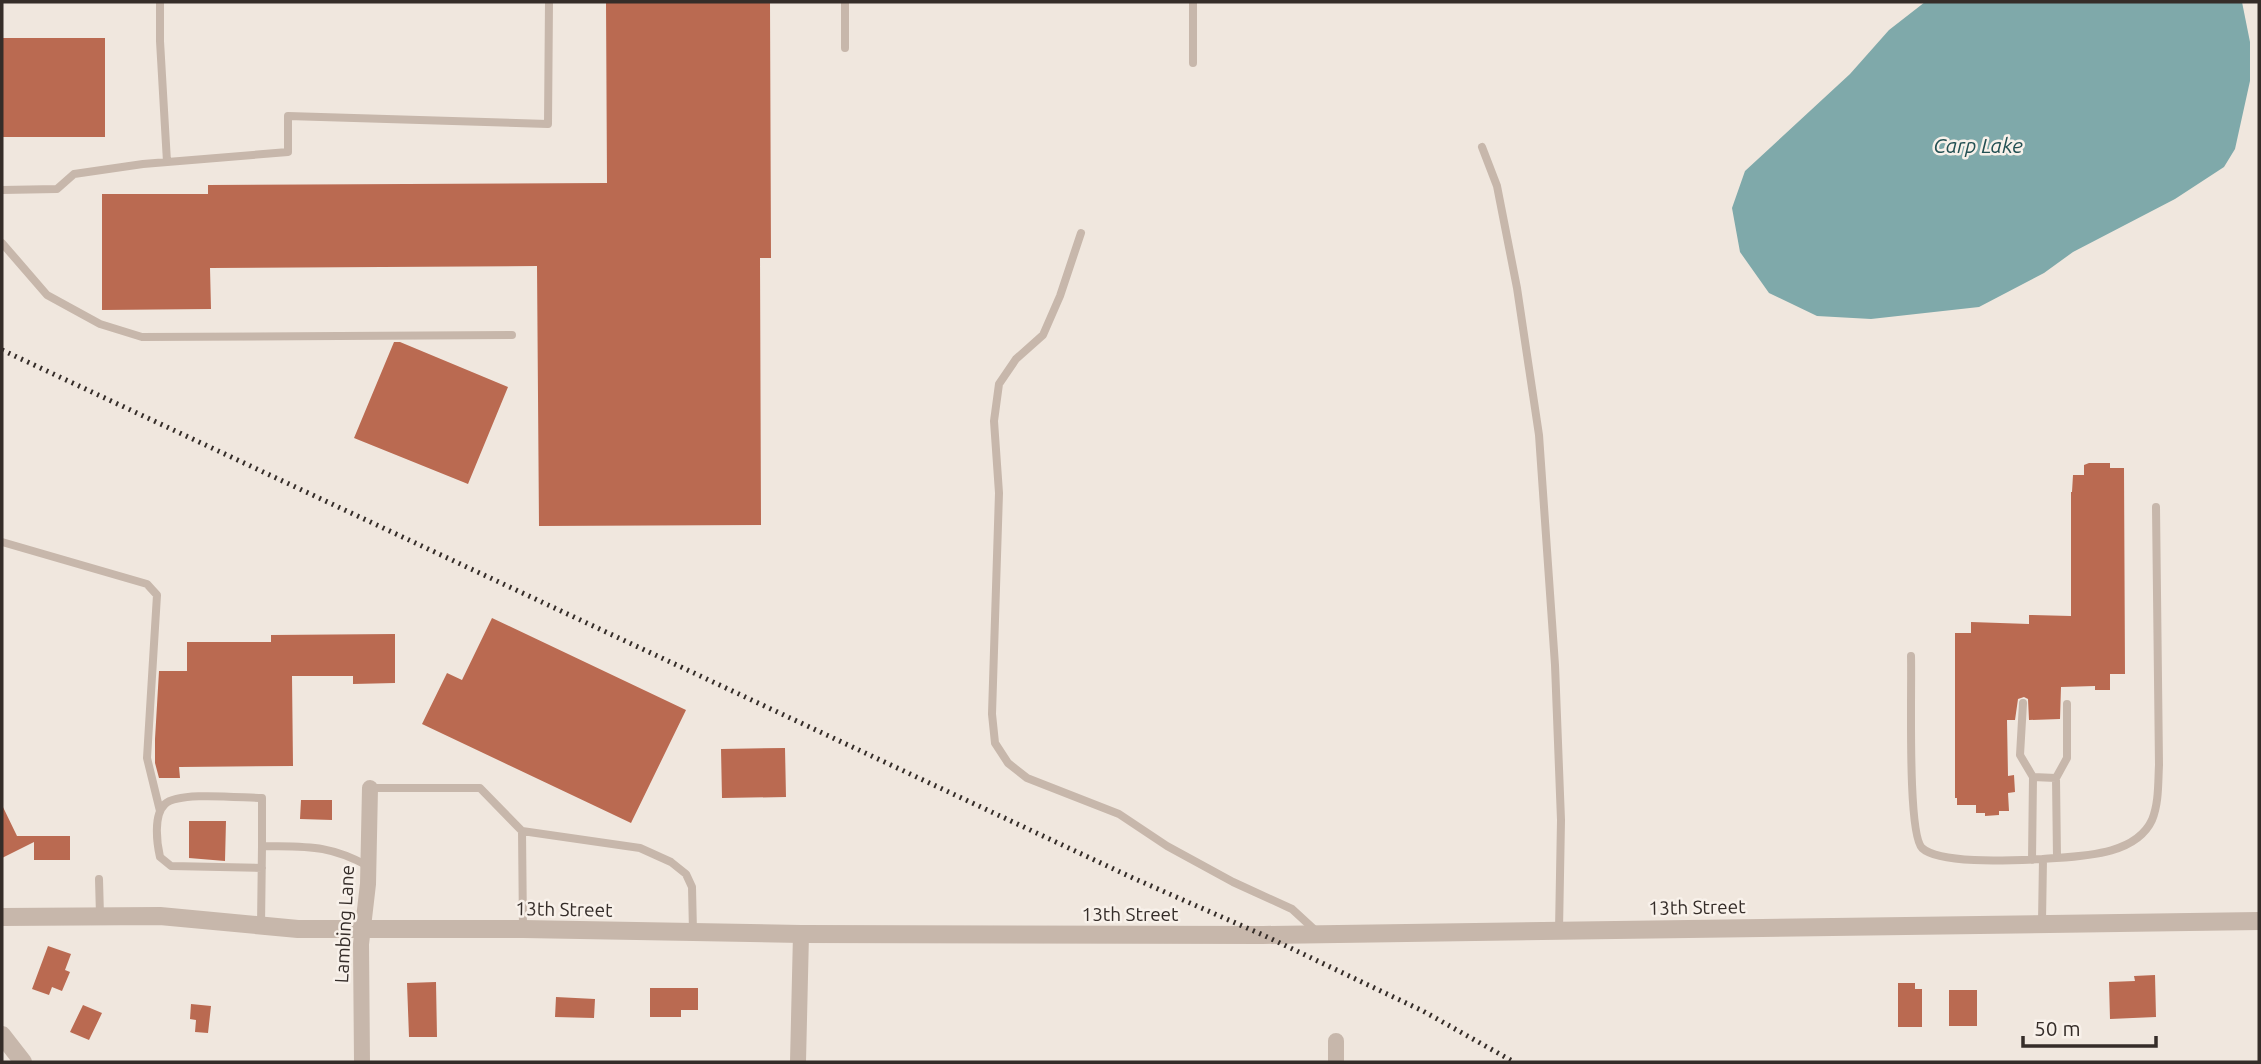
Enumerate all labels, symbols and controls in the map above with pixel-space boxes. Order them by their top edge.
water label: Carp Lake [1933,133,2023,157]
street label: Lambing Lane [330,864,358,984]
street label: 13th Street [1648,895,1746,919]
street label: 13th Street [515,897,613,921]
street label: 13th Street [1081,903,1179,925]
scale bar [2023,1004,2156,1048]
text: 50 m [2034,1016,2081,1040]

